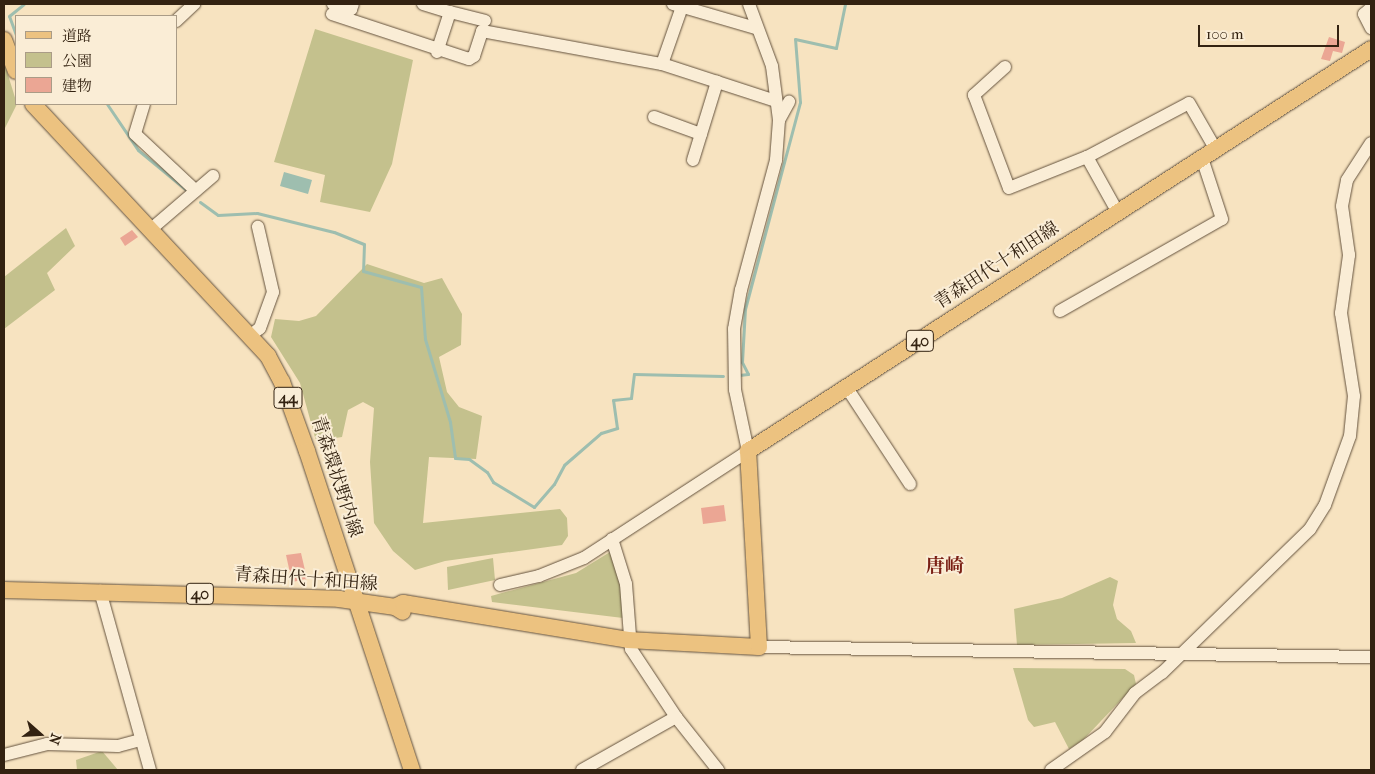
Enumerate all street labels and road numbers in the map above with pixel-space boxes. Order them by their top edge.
street label: 青森田代十和田線 [931,218,1063,314]
road number: 40 [905,328,935,354]
road number: 44 [273,384,303,412]
street label: 青森環状野内線 [306,414,366,540]
street label: 青森田代十和田線 [233,564,379,596]
road number: 40 [185,580,215,608]

